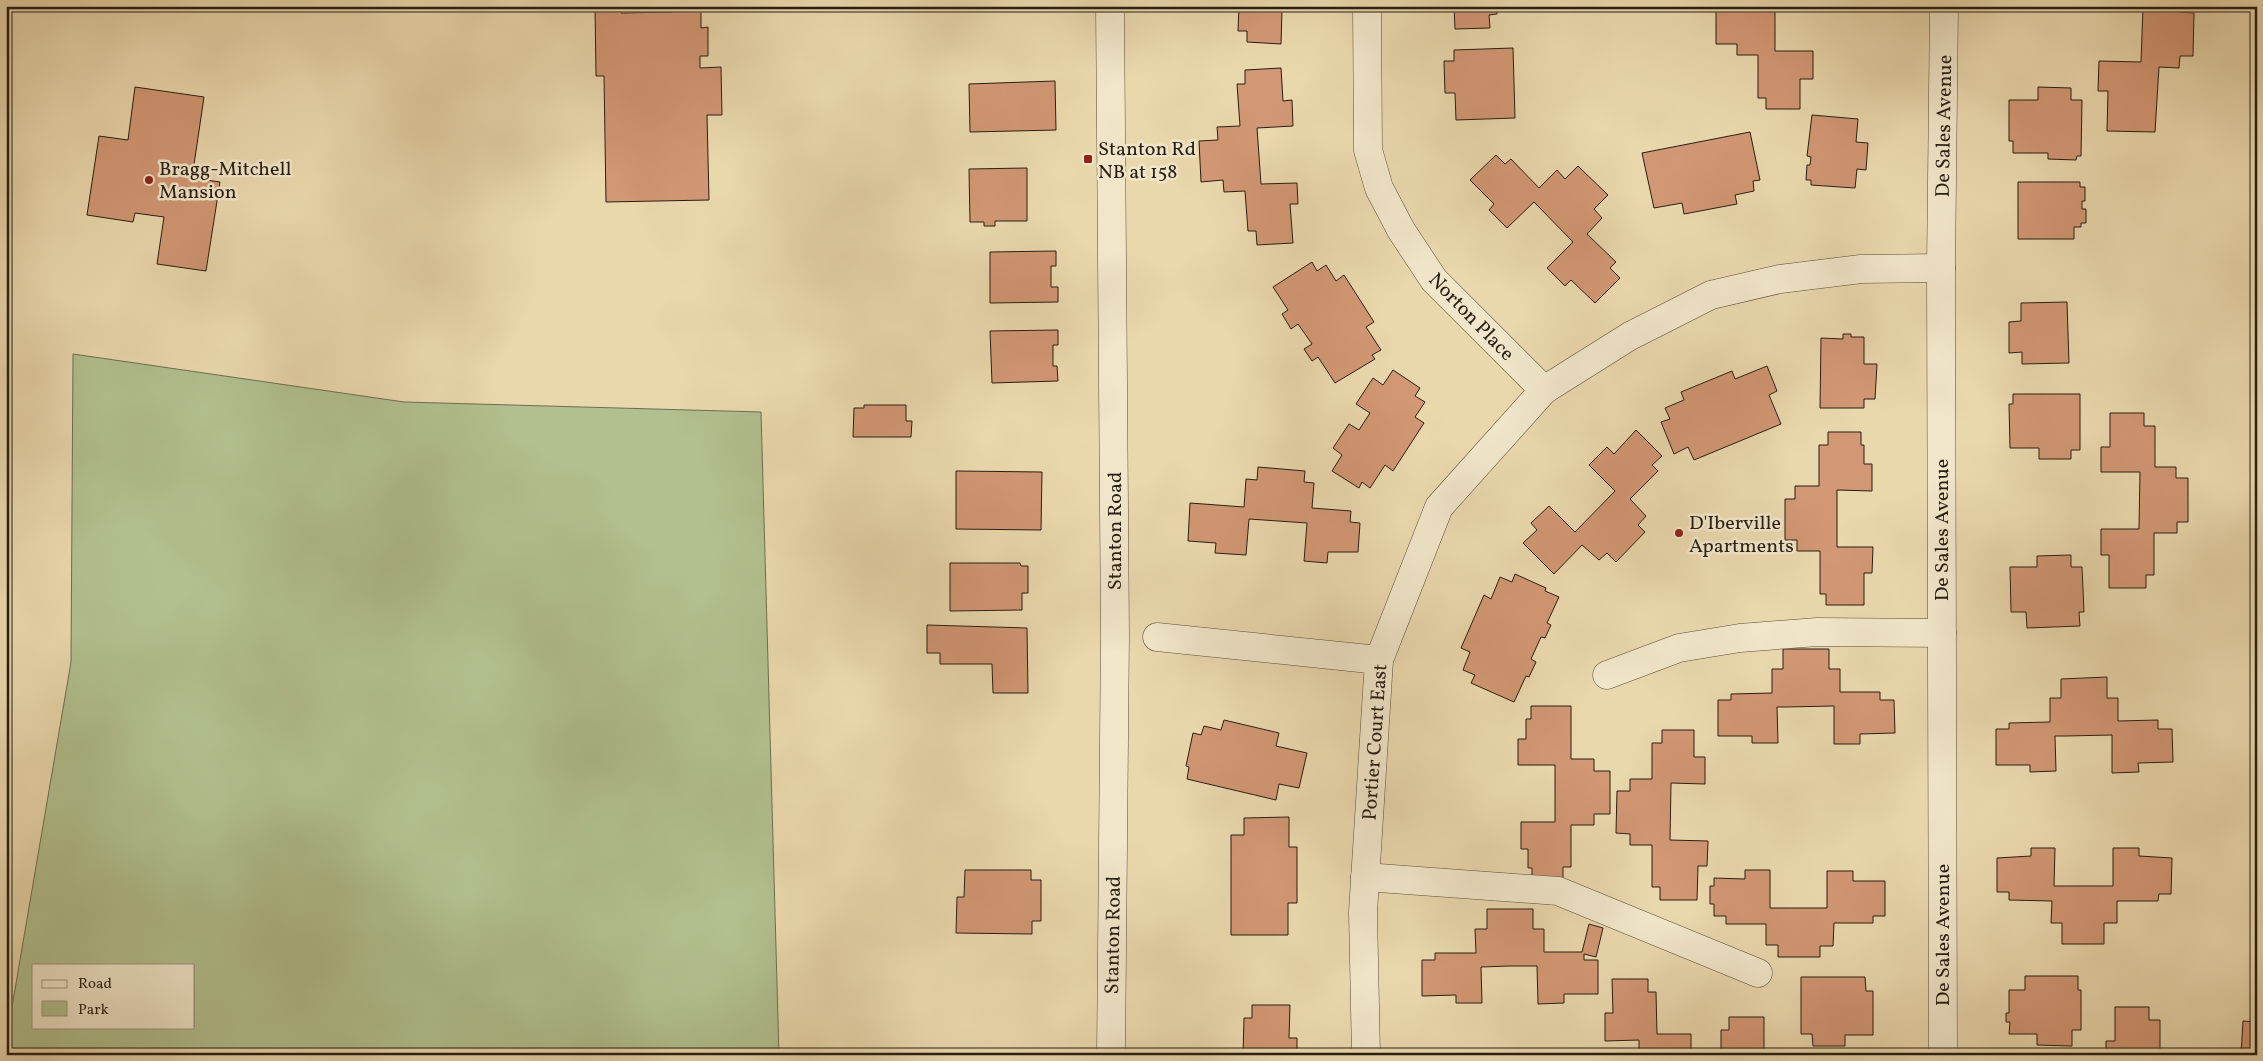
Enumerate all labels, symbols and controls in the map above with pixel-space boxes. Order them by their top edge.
street label: De Sales Avenue [1930,55,1960,198]
place label: Stanton Rd NB at 158 [1098,136,1196,187]
marker: Stanton Rd NB at 158 [1082,153,1094,165]
place label: Bragg-Mitchell Mansion [159,156,291,207]
marker: Bragg-Mitchell Mansion [143,174,155,186]
street label: Norton Place [1421,267,1520,368]
street label: De Sales Avenue [1929,459,1957,601]
street label: Stanton Road [1102,472,1130,590]
place label: D'Iberville Apartments [1689,510,1794,561]
marker: D'Iberville Apartments [1673,527,1685,539]
street label: Portier Court East [1357,663,1395,821]
street label: De Sales Avenue [1930,864,1958,1006]
street label: Stanton Road [1099,876,1129,995]
legend [32,964,195,1028]
text: Road [78,974,112,995]
text: Park [78,1000,109,1021]

